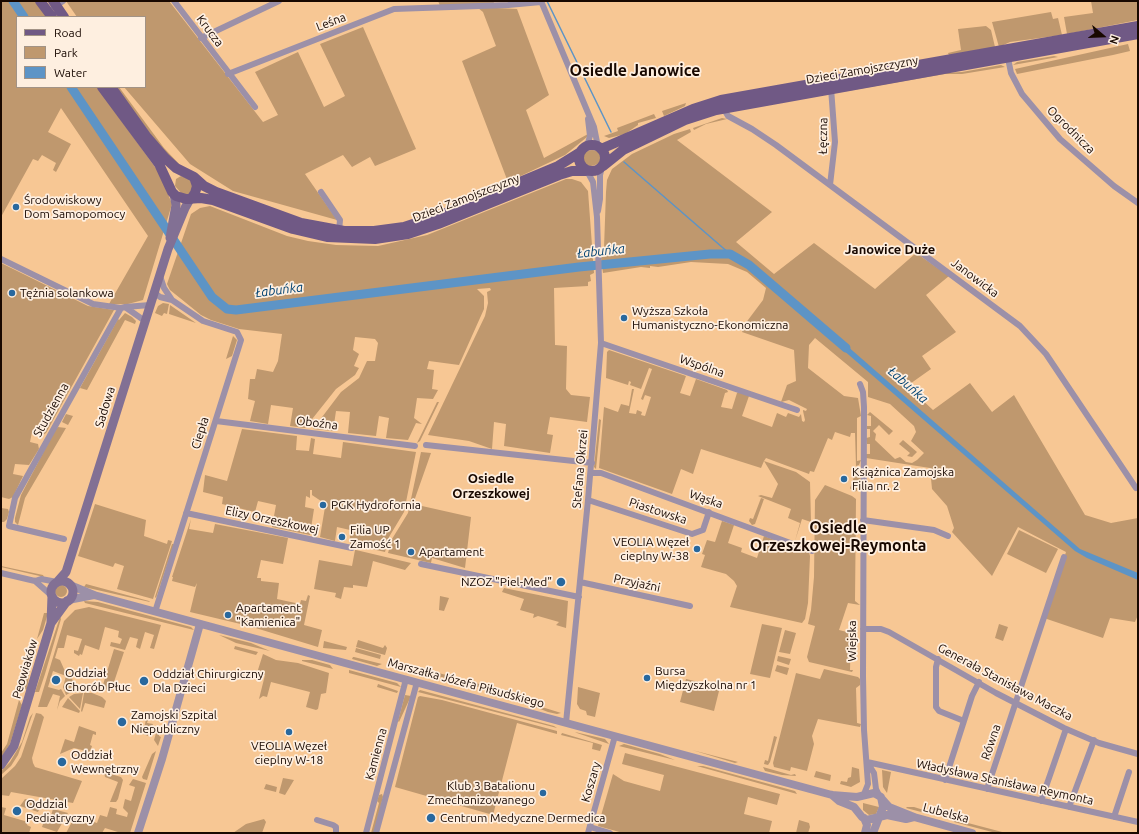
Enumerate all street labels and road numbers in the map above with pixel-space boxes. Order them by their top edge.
street label: Leśna [314,10,348,34]
street label: Krucza [193,12,227,50]
street label: Dzieci Zamojszczyzny [805,53,919,87]
street label: Ogrodnicza [1044,103,1098,157]
street label: Łęczna [815,117,831,155]
street label: Dzieci Zamojszczyzny [410,171,522,225]
street label: Janowicka [948,255,1002,301]
street label: Wspólna [678,352,726,380]
street label: Studzienna [30,380,72,440]
street label: Sadowa [92,385,118,429]
street label: Oboźna [295,413,339,433]
street label: Ciepła [188,415,212,451]
street label: Stefana Okrzei [569,429,591,509]
street label: Wąska [687,487,725,511]
street label: Piastowska [627,495,689,527]
street label: Elizy Orzeszkowej [224,503,320,537]
street label: Przyjaźni [612,571,662,595]
street label: Wiejska [845,620,859,662]
street label: Peowiaków [9,638,41,700]
street label: Generała Stanisława Maczka [935,640,1075,724]
street label: Marszałka Józefa Piłsudskiego [386,655,546,711]
street label: Równa [978,722,1004,762]
street label: Kamienna [362,726,390,782]
street label: Władysława Stanisława Reymonta [915,756,1095,808]
street label: Koszary [578,760,604,804]
street label: Lubelska [921,800,971,826]

